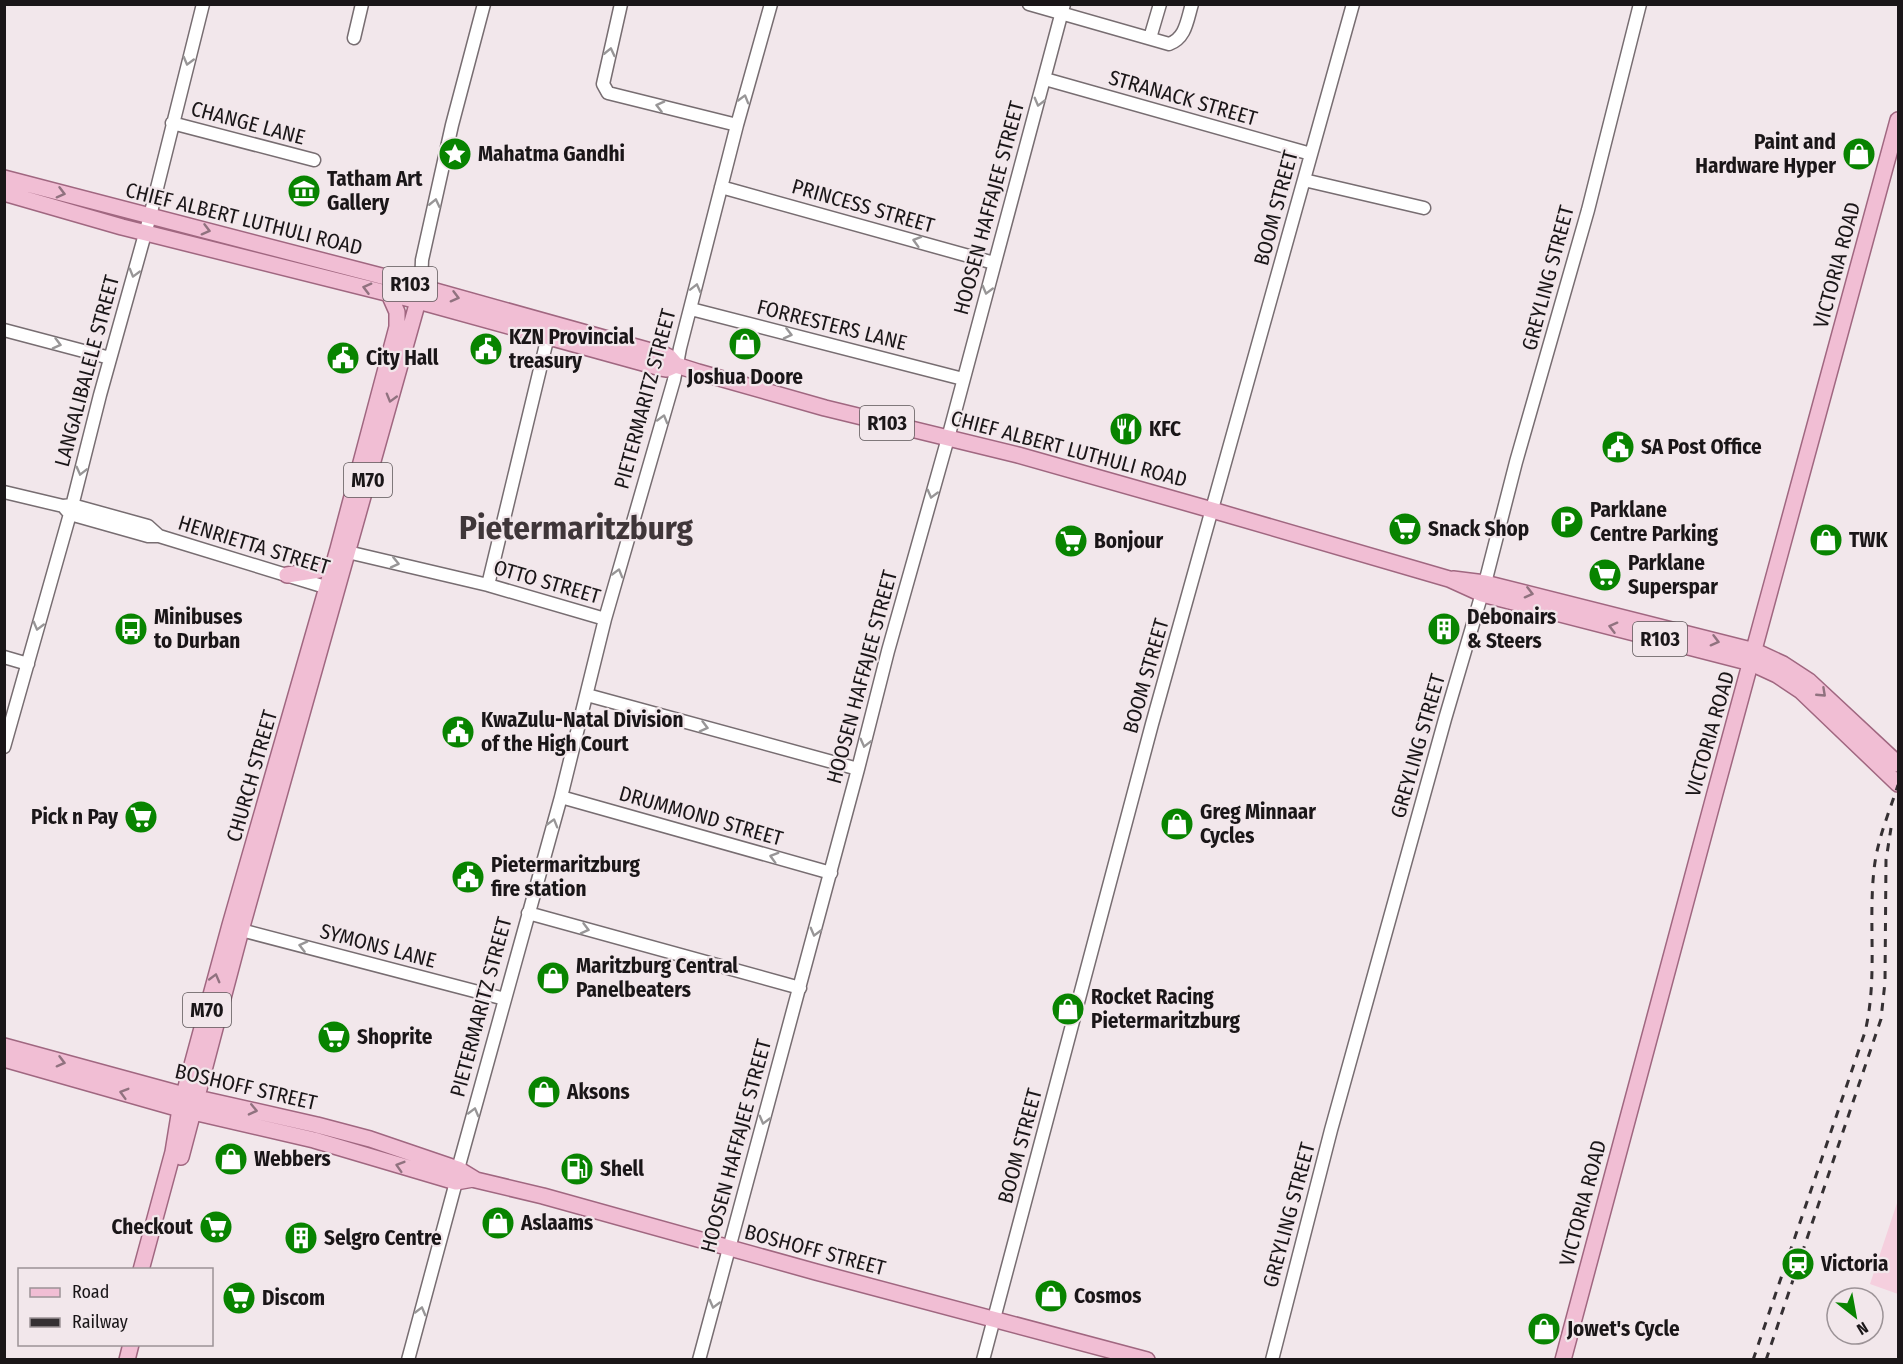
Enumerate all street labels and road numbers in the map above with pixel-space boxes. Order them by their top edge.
street label: STRANACK STREET [1106,64,1260,132]
street label: CHANGE LANE [188,95,308,151]
street label: HOOSEN HAFFAJEE STREET [948,98,1030,318]
street label: BOOM STREET [1248,147,1304,268]
street label: PRINCESS STREET [789,173,938,239]
street label: CHIEF ALBERT LUTHULI ROAD [123,177,365,261]
street label: VICTORIA ROAD [1808,199,1866,331]
street label: GREYLING STREET [1516,203,1580,353]
road number: R103 [383,267,437,301]
street label: LANGALIBALELE STREET [49,272,125,470]
street label: FORRESTERS LANE [754,294,910,356]
street label: PIETERMARITZ STREET [608,306,682,492]
street label: CHIEF ALBERT LUTHULI ROAD [948,405,1190,493]
road number: R103 [860,406,914,440]
road number: M70 [344,463,392,497]
street label: HENRIETTA STREET [175,510,333,580]
street label: OTTO STREET [491,554,604,610]
street label: HOOSEN HAFFAJEE STREET [821,567,903,787]
street label: BOOM STREET [1117,615,1175,736]
road number: R103 [1633,622,1687,656]
street label: VICTORIA ROAD [1680,668,1740,800]
street label: GREYLING STREET [1385,671,1451,821]
street label: CHURCH STREET [221,707,283,845]
street label: DRUMMOND STREET [616,780,786,852]
street label: PIETERMARITZ STREET [444,914,518,1100]
street label: SYMONS LANE [317,918,439,974]
road number: M70 [183,993,231,1027]
street label: HOOSEN HAFFAJEE STREET [695,1036,777,1256]
street label: BOSHOFF STREET [172,1058,320,1116]
street label: BOOM STREET [992,1085,1048,1206]
street label: VICTORIA ROAD [1554,1137,1612,1269]
street label: GREYLING STREET [1257,1140,1321,1290]
street label: BOSHOFF STREET [742,1219,889,1281]

